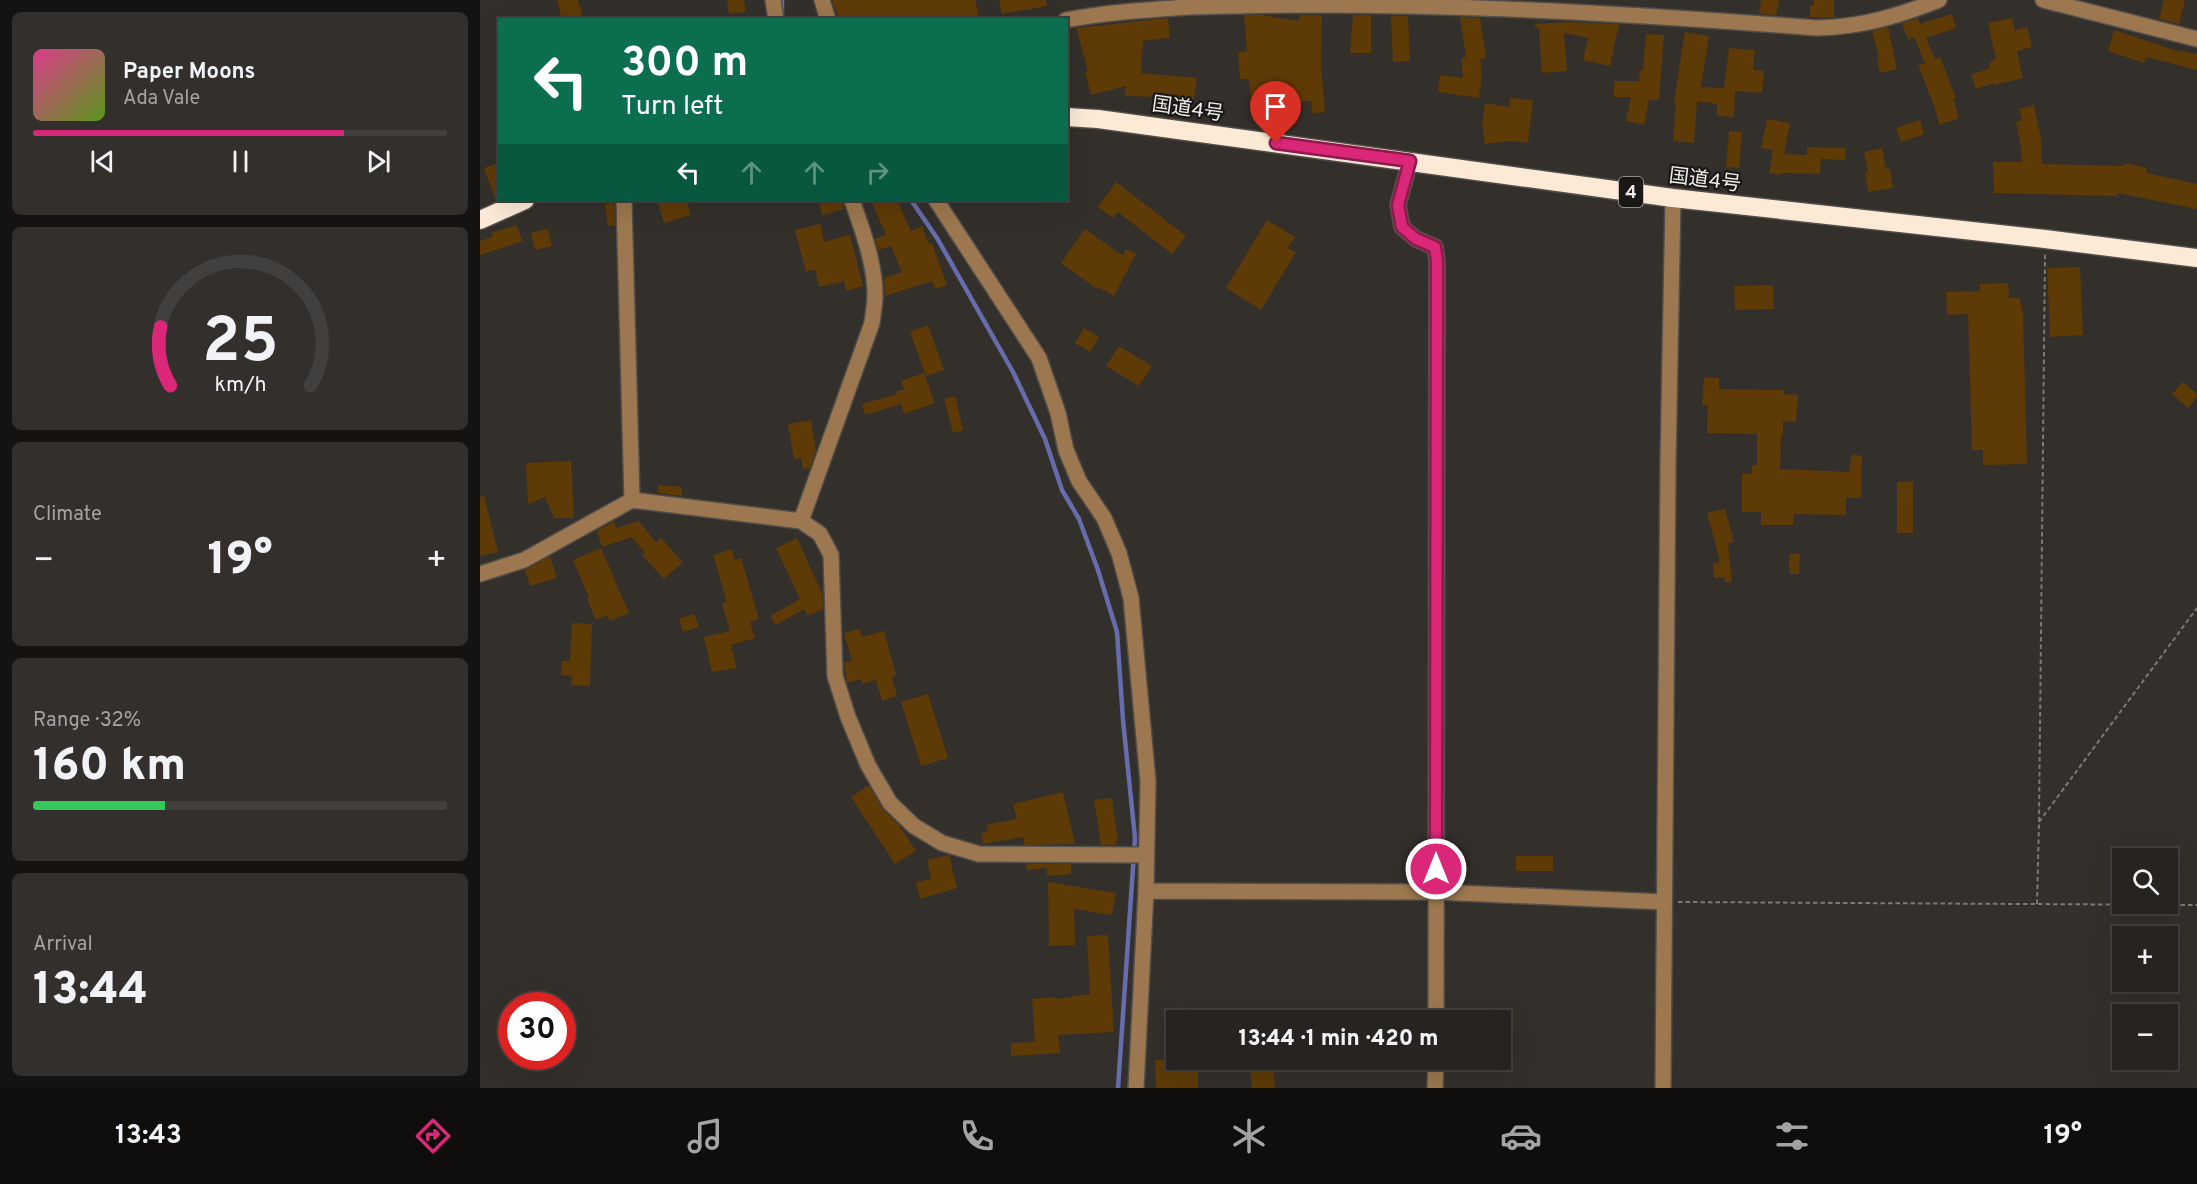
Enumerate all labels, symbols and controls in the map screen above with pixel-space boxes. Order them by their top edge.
text: 300 m [621,38,748,91]
icon: left [522,42,600,120]
text: Paper Moons [123,59,255,86]
pin [1250,81,1301,143]
text: Ada Vale [123,86,200,112]
text: Turn left [621,90,723,124]
icon: arrive [1259,90,1292,123]
street label: 国道4号 [1150,92,1225,128]
icon: previous [86,145,119,178]
icon: pause [224,145,257,178]
icon: next [362,145,395,178]
icon: left [672,156,705,189]
icon: ahead [735,156,768,189]
icon: ahead [798,156,831,189]
icon: right [861,156,894,189]
street label: 国道4号 [1667,164,1742,198]
road number: 4 [1619,177,1643,207]
text: 25 [202,305,278,384]
text: km/h [214,372,266,399]
text: Climate [33,502,102,528]
text: 19° [207,533,273,590]
text: − [33,541,54,583]
text: + [426,541,447,583]
text: Range · 32% [33,708,141,734]
text: 160 km [33,739,186,796]
position arrow [1404,837,1468,901]
map controls [2112,848,2178,1070]
button: search [2112,848,2178,914]
button: + [2112,926,2178,992]
text: Arrival [33,932,93,958]
text: 13:44 [33,963,148,1020]
speed limit sign: 30 [498,992,576,1070]
button: − [2112,1004,2178,1070]
text: 13:44 · 1 min · 420 m [1239,1026,1438,1053]
icon: directions [412,1115,454,1157]
icon: music [684,1115,726,1157]
icon: phone [956,1115,998,1157]
icon: climate [1228,1115,1270,1157]
icon: car [1500,1115,1542,1157]
icon: filters [1771,1115,1813,1157]
text: 13:43 [115,1119,182,1153]
text: 19° [2043,1119,2082,1153]

